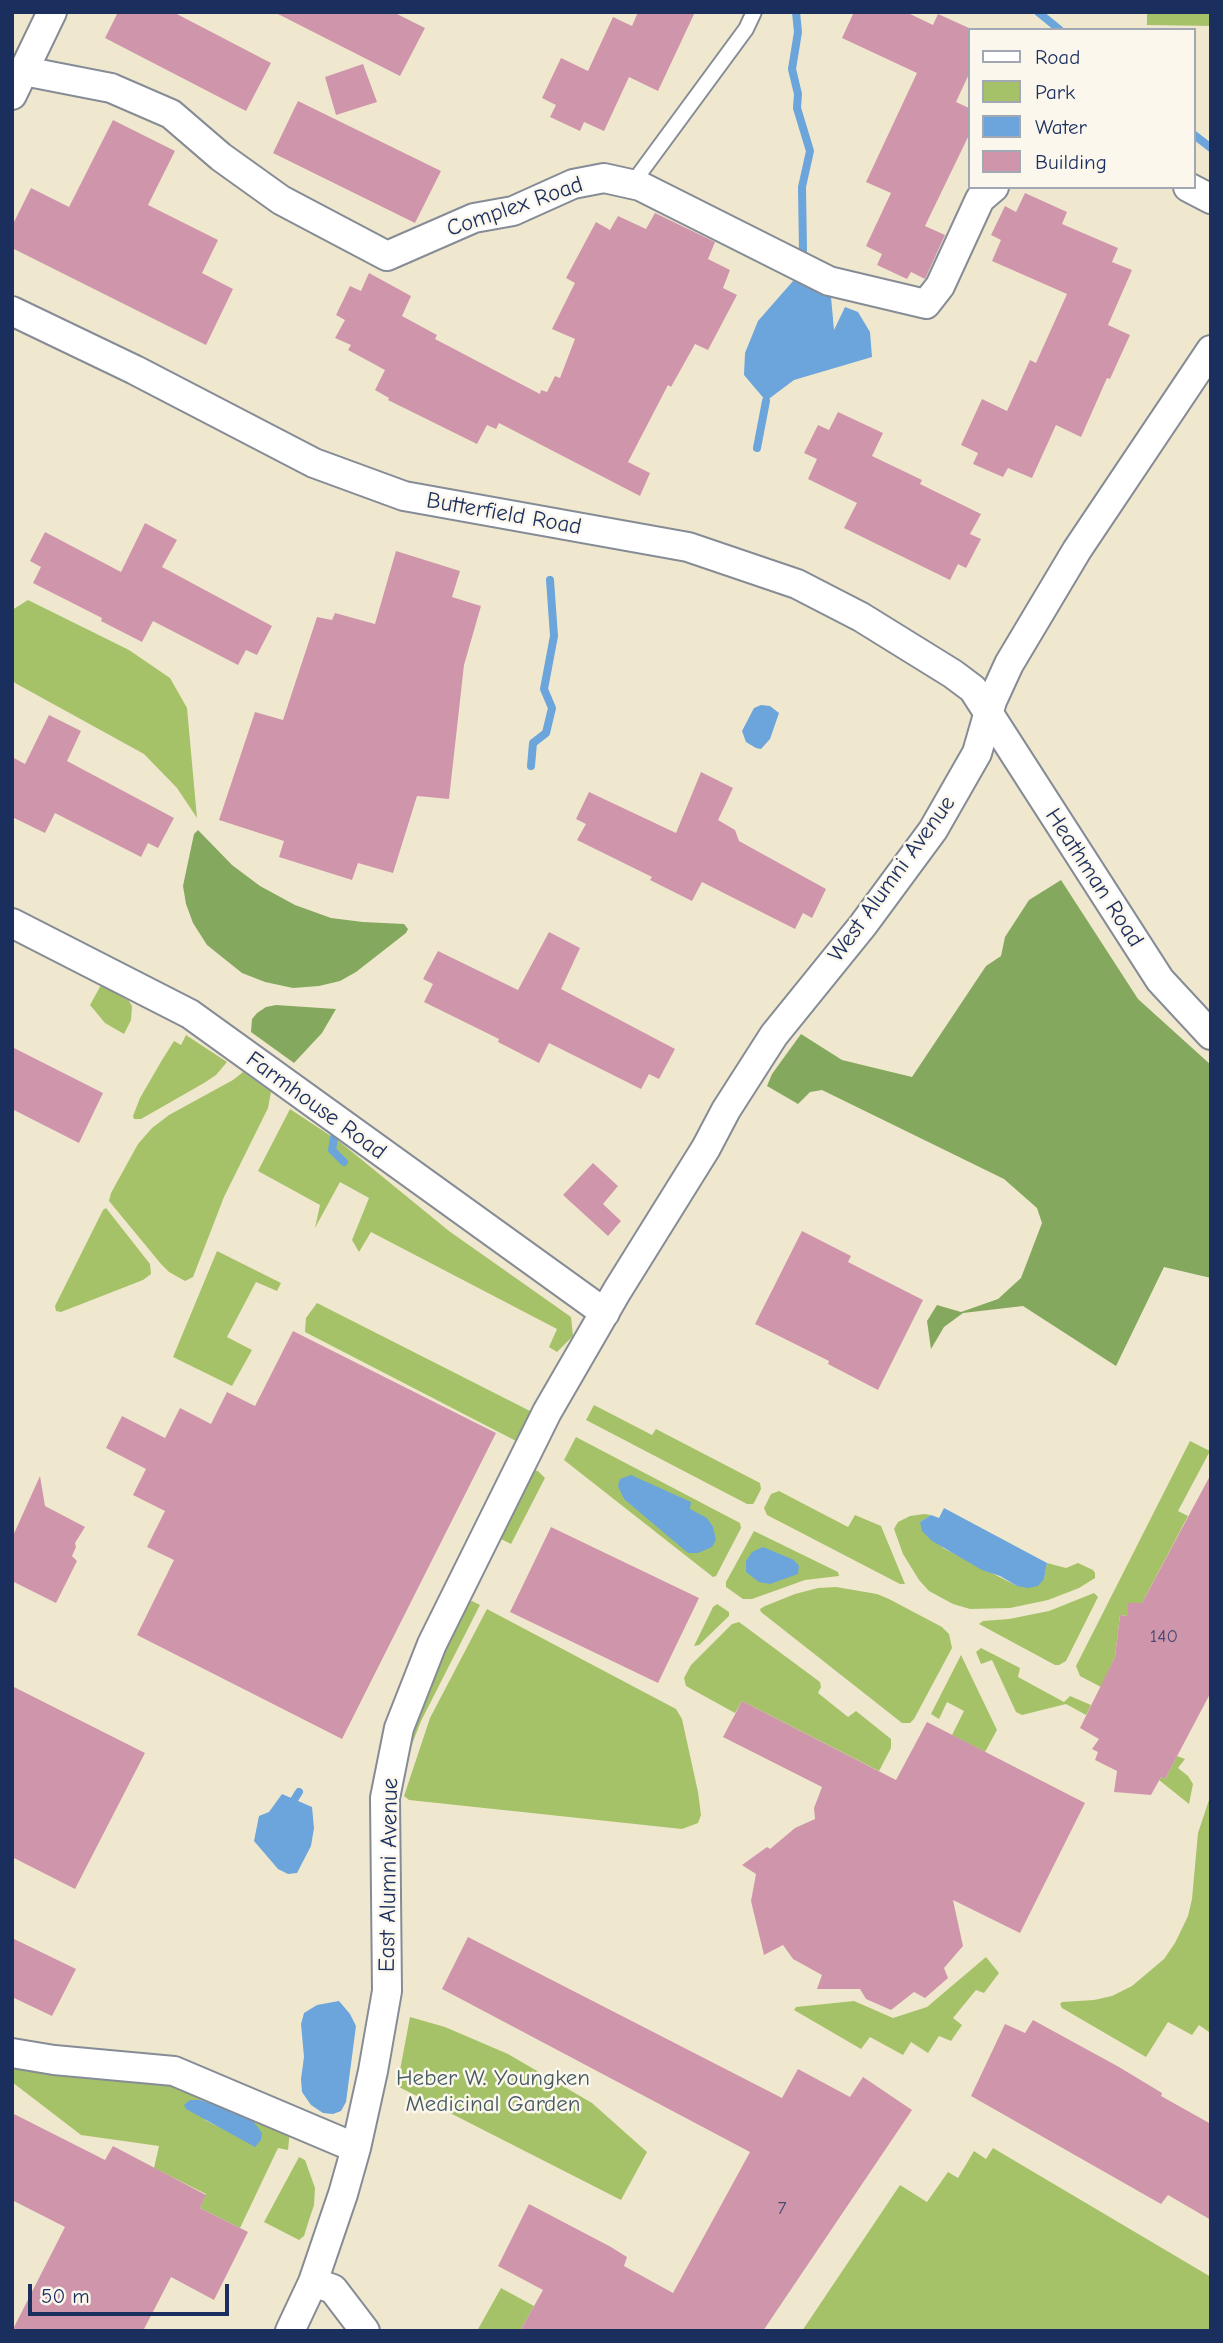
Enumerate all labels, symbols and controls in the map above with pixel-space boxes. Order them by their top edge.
legend [968,28,1195,189]
text: Road [1035,45,1080,69]
text: Park [1035,80,1075,104]
text: Water [1035,115,1087,139]
text: Building [1035,150,1107,174]
street label: Complex Road [443,171,587,243]
street label: Butterfield Road [424,487,584,541]
street label: West Alumni Avenue [822,791,962,967]
street label: Heathman Road [1039,803,1149,953]
street label: Farmhouse Road [241,1046,391,1166]
house number: 140 [1150,1626,1178,1648]
street label: East Alumni Avenue [374,1778,404,1972]
park label: Heber W. Youngken Medicinal Garden [396,2064,590,2118]
house number: 7 [778,2198,786,2220]
scale bar [32,2270,233,2314]
text: 50 m [41,2284,90,2308]

